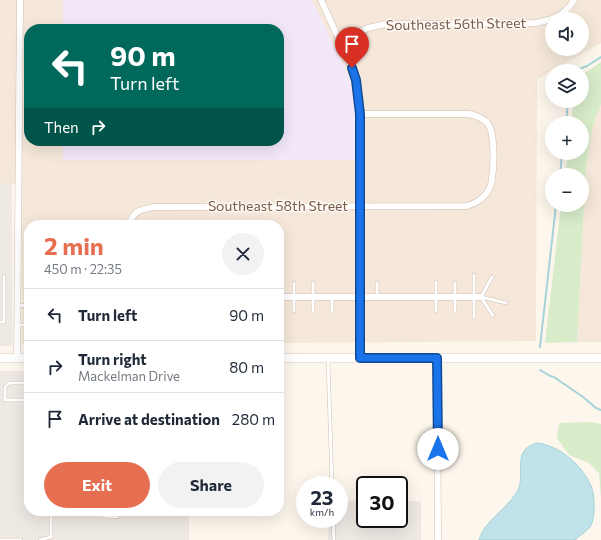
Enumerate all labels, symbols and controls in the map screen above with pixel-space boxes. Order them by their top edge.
map controls [545,12,589,212]
button: sound [545,12,589,56]
street label: Southeast 56th Street [386,14,526,33]
pin [335,27,369,68]
icon: arrive [341,33,363,55]
text: 90 m [110,38,176,72]
icon: left [44,40,96,92]
button: layers [545,64,589,108]
text: Turn left [110,72,179,94]
icon: right [87,116,109,138]
button: + [545,116,589,160]
text: Then [44,118,79,136]
button: − [545,168,589,212]
street label: Southeast 58th Street [208,197,348,214]
text: 2 min [44,231,104,260]
button: close [222,233,264,275]
text: 450 m · 22:35 [44,261,122,277]
icon: left [44,304,66,326]
text: Turn left [78,306,137,324]
text: 90 m [229,306,264,324]
text: Turn right [78,350,147,368]
icon: right [44,356,66,378]
text: 80 m [229,358,264,376]
text: Mackelman Drive [78,368,180,384]
icon: arrive [44,408,66,430]
text: Arrive at destination [78,410,220,428]
text: 280 m [232,410,275,428]
position arrow [417,428,459,470]
button: Exit [44,462,150,508]
button: Share [158,462,264,508]
speed limit sign: 30 [356,476,408,528]
text: 23 [310,485,334,509]
text: km/h [310,506,334,518]

